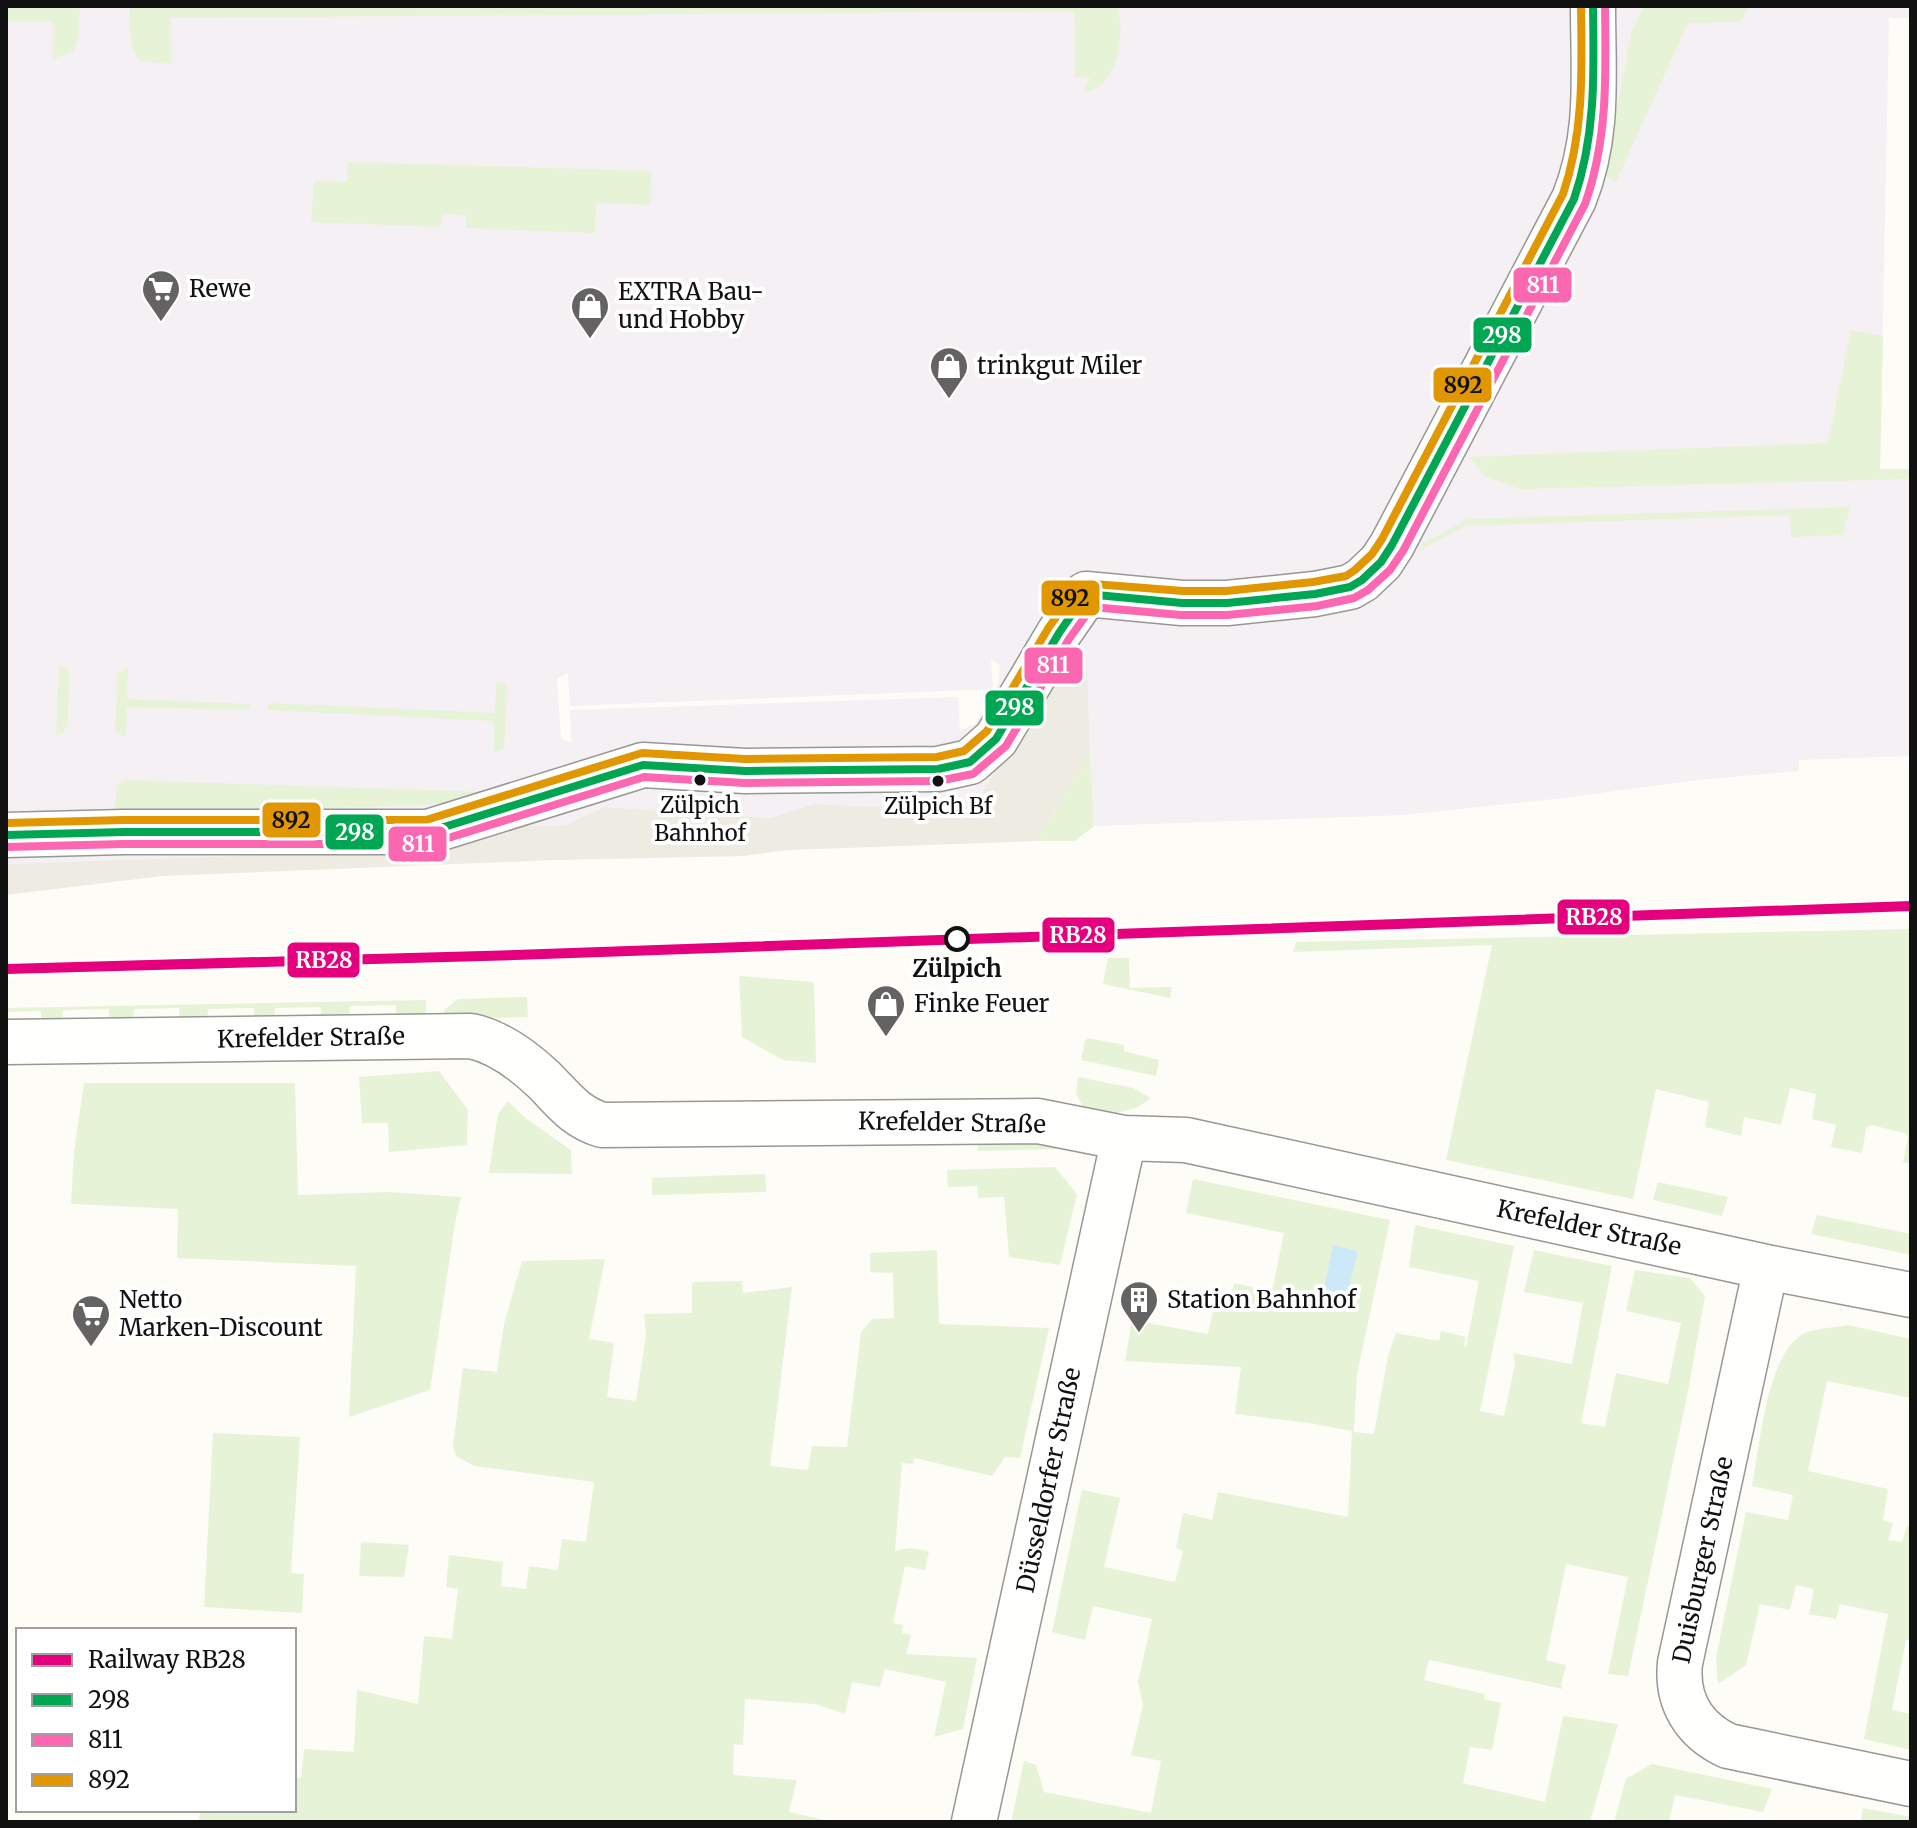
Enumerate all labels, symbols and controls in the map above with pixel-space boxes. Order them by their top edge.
line badge: 811 [1512,266,1573,304]
supermarket icon: Rewe [140,268,182,323]
text: 811 [1527,271,1559,299]
place label: Rewe [189,273,251,304]
place label: EXTRA Bau- und Hobby [618,276,764,335]
shop icon: EXTRA Bau- und Hobby [569,285,611,340]
line badge: 298 [1472,316,1533,354]
text: 298 [1482,321,1522,349]
shop icon: trinkgut Miler [928,345,970,400]
place label: trinkgut Miler [977,350,1143,381]
line badge: 892 [1432,366,1493,404]
text: 892 [1443,371,1483,399]
line badge: 892 [1040,579,1101,617]
text: 892 [1050,584,1090,612]
line badge: 811 [1023,646,1084,685]
text: 811 [1037,651,1069,679]
line badge: 298 [984,689,1045,727]
text: 298 [995,693,1035,721]
marker: Zülpich Bahnhof [692,772,708,788]
marker: Zülpich Bf [930,773,946,789]
place label: Zülpich Bahnhof [654,791,747,847]
place label: Zülpich Bf [884,792,994,820]
line badge: 892 [261,801,322,839]
text: 892 [271,806,311,834]
line badge: 298 [324,813,385,851]
text: 298 [335,818,375,846]
line badge: 811 [387,825,448,863]
text: 811 [402,830,434,858]
line badge: RB28 [1556,898,1631,936]
text: RB28 [1565,903,1623,931]
line badge: RB28 [1041,916,1116,954]
text: RB28 [1049,921,1107,949]
marker: Zülpich [945,927,969,951]
line badge: RB28 [286,941,361,979]
text: RB28 [295,946,353,974]
place label: Zülpich [912,953,1002,984]
shop icon: Finke Feuer [865,983,907,1038]
place label: Finke Feuer [914,988,1050,1019]
street label: Krefelder Straße [217,1020,405,1055]
street label: Krefelder Straße [858,1105,1046,1140]
street label: Krefelder Straße [1494,1193,1684,1262]
building icon: Station Bahnhof [1118,1279,1160,1334]
place label: Netto Marken-Discount [119,1284,323,1343]
place label: Station Bahnhof [1167,1284,1357,1315]
supermarket icon: Netto Marken-Discount [70,1293,112,1348]
street label: Düsseldorfer Straße [1009,1364,1088,1595]
street label: Duisburger Straße [1665,1453,1740,1666]
legend [16,1628,296,1812]
text: Railway RB28 [88,1644,246,1675]
text: 298 [88,1684,130,1715]
text: 811 [88,1724,123,1755]
text: 892 [88,1764,130,1795]

